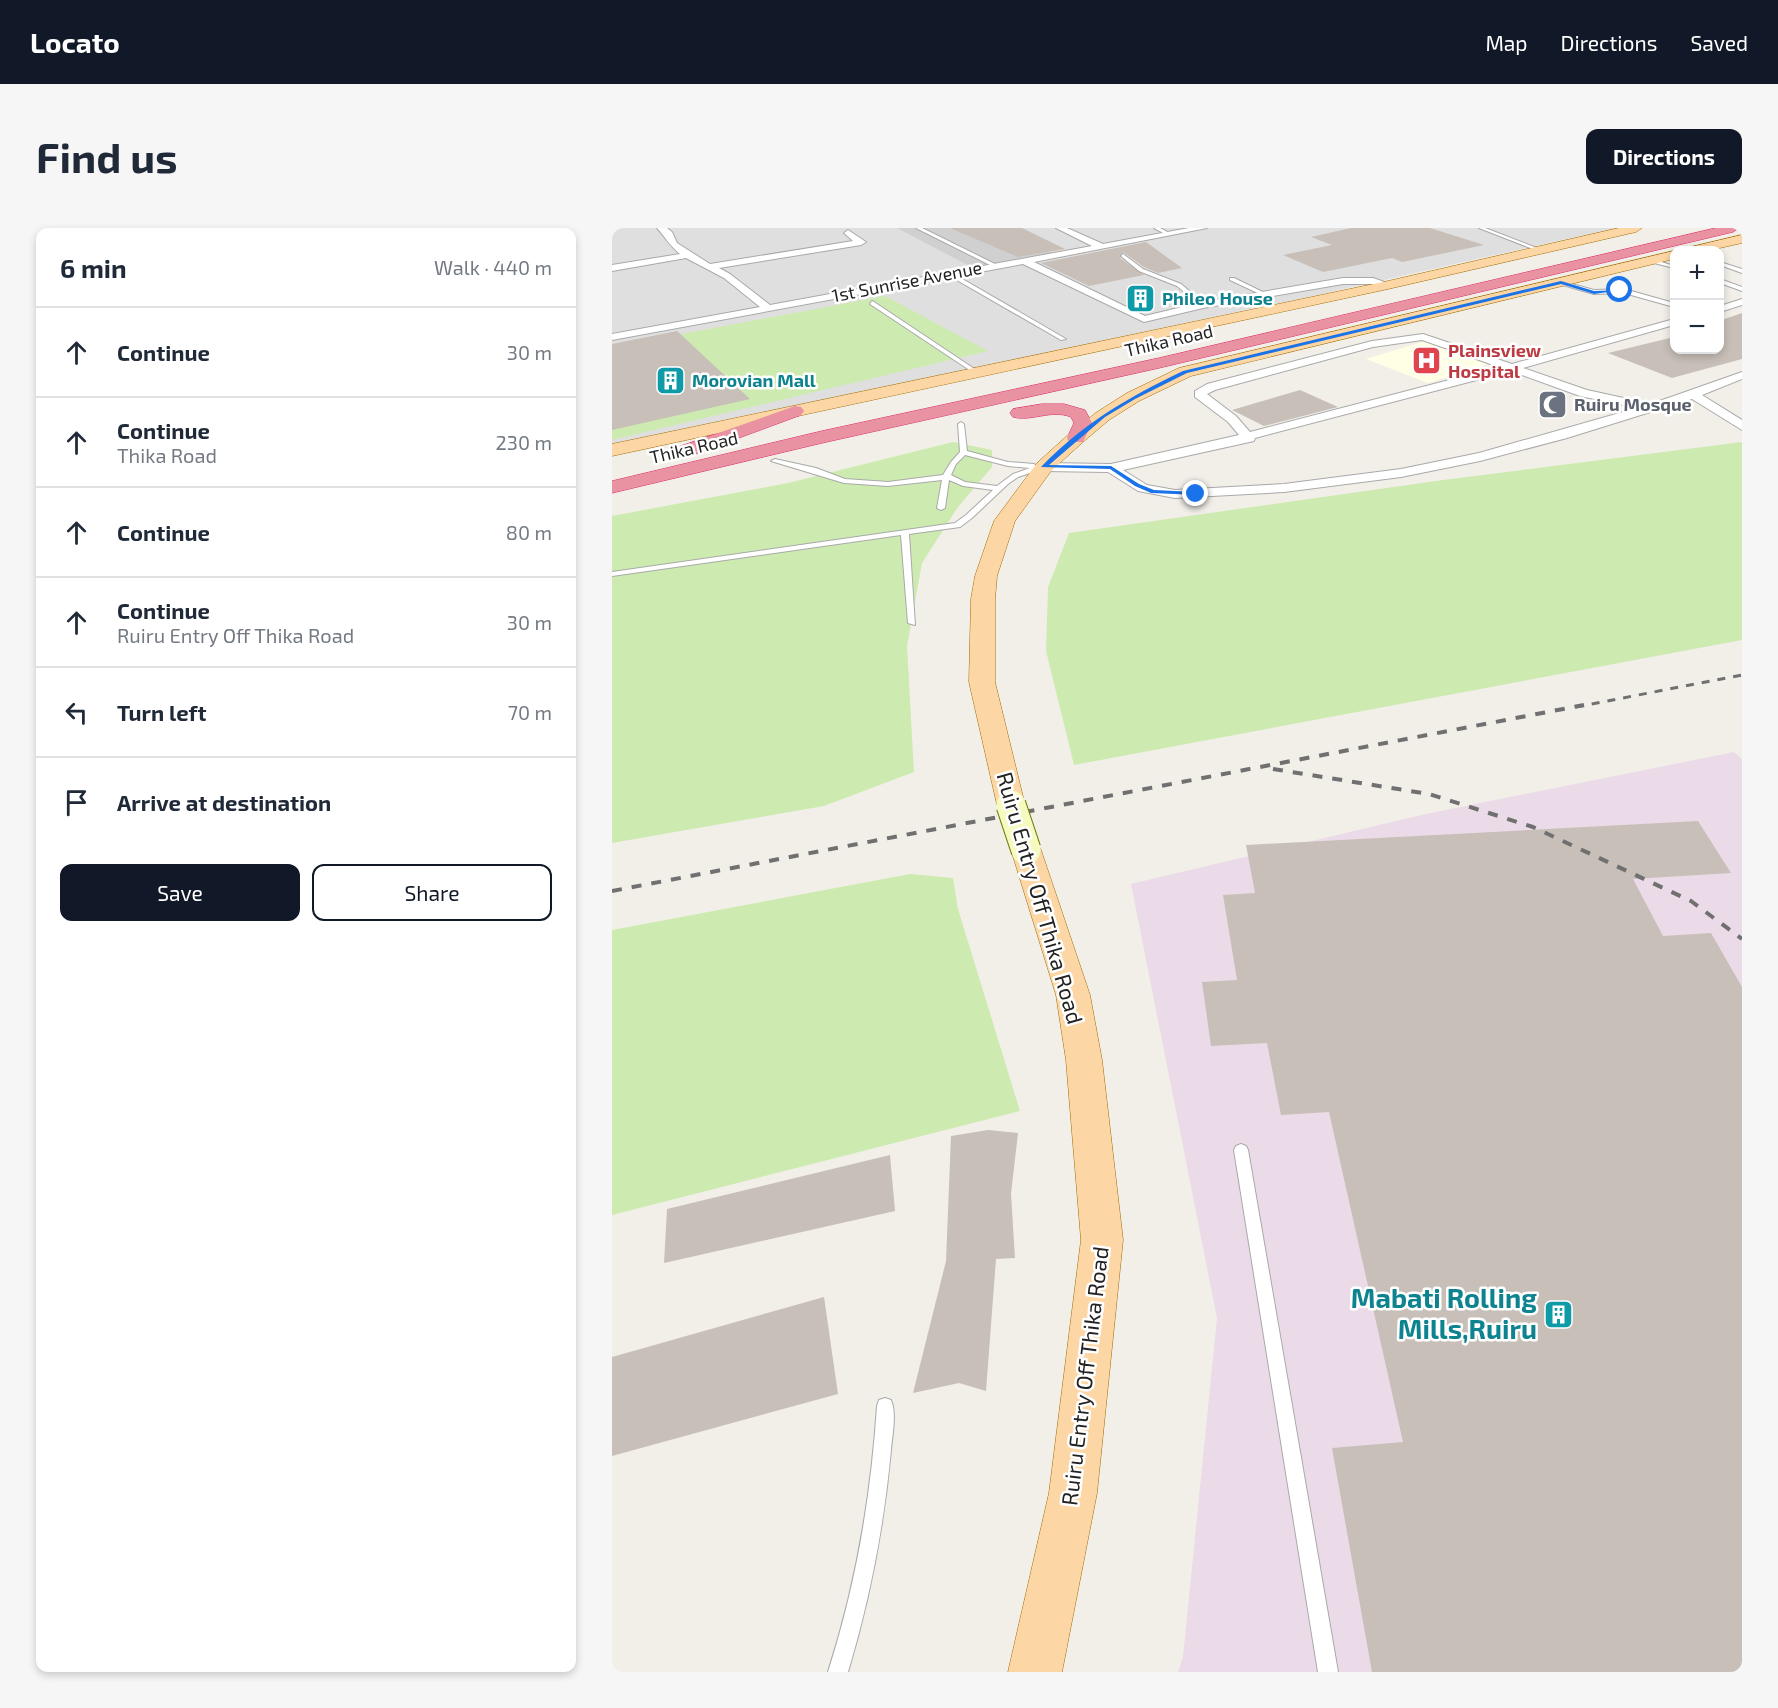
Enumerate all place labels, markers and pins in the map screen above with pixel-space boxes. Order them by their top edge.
building icon: Phileo House [1125,283,1157,315]
place label: Phileo House [1162,287,1273,309]
place label: Plainsview Hospital [1448,339,1542,382]
hospital icon: Plainsview Hospital [1411,345,1443,377]
building icon: Morovian Mall [655,365,687,397]
place label: Morovian Mall [692,369,816,391]
mosque icon: Ruiru Mosque [1537,389,1569,421]
place label: Ruiru Mosque [1574,393,1692,415]
place label: Mabati Rolling Mills,Ruiru [1351,1281,1537,1344]
building icon: Mabati Rolling Mills,Ruiru [1542,1299,1574,1331]

